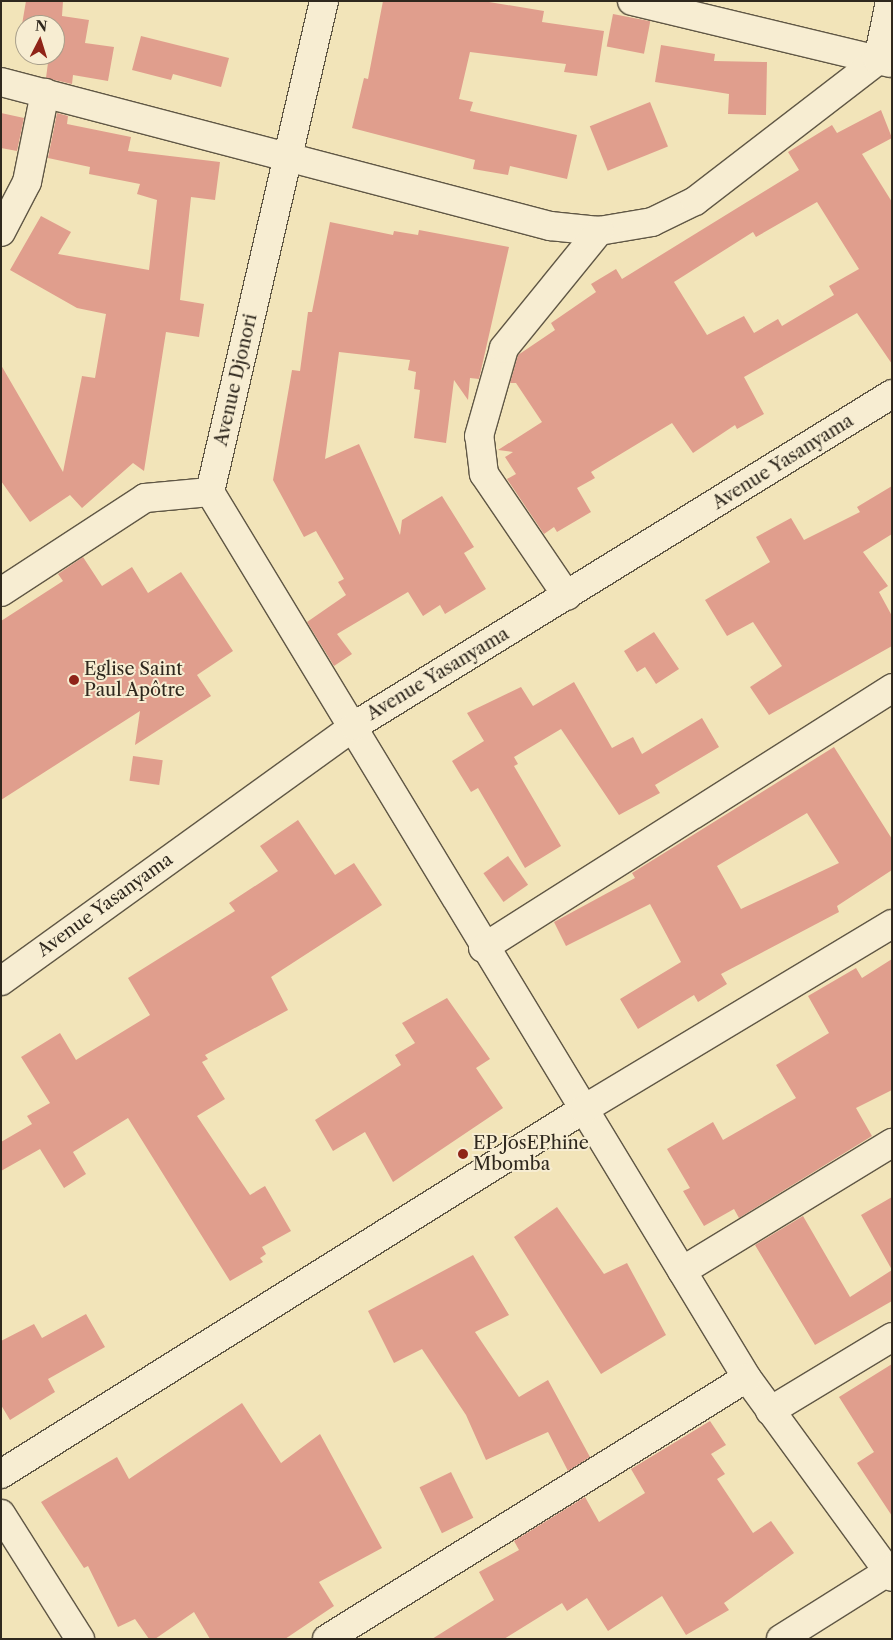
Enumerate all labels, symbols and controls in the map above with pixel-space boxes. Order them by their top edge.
north arrow [15,15,65,65]
text: N [34,17,48,36]
street label: Avenue Djonori [210,312,262,448]
street label: Avenue Yasanyama [708,410,858,514]
street label: Avenue Yasanyama [363,623,513,725]
place label: Eglise Saint Paul Apôtre [84,659,186,702]
marker: Eglise Saint Paul Apôtre [68,674,80,686]
street label: Avenue Yasanyama [33,848,177,962]
place label: EP JosEPhine Mbomba [473,1133,589,1176]
marker: EP JosEPhine Mbomba [457,1148,469,1160]

